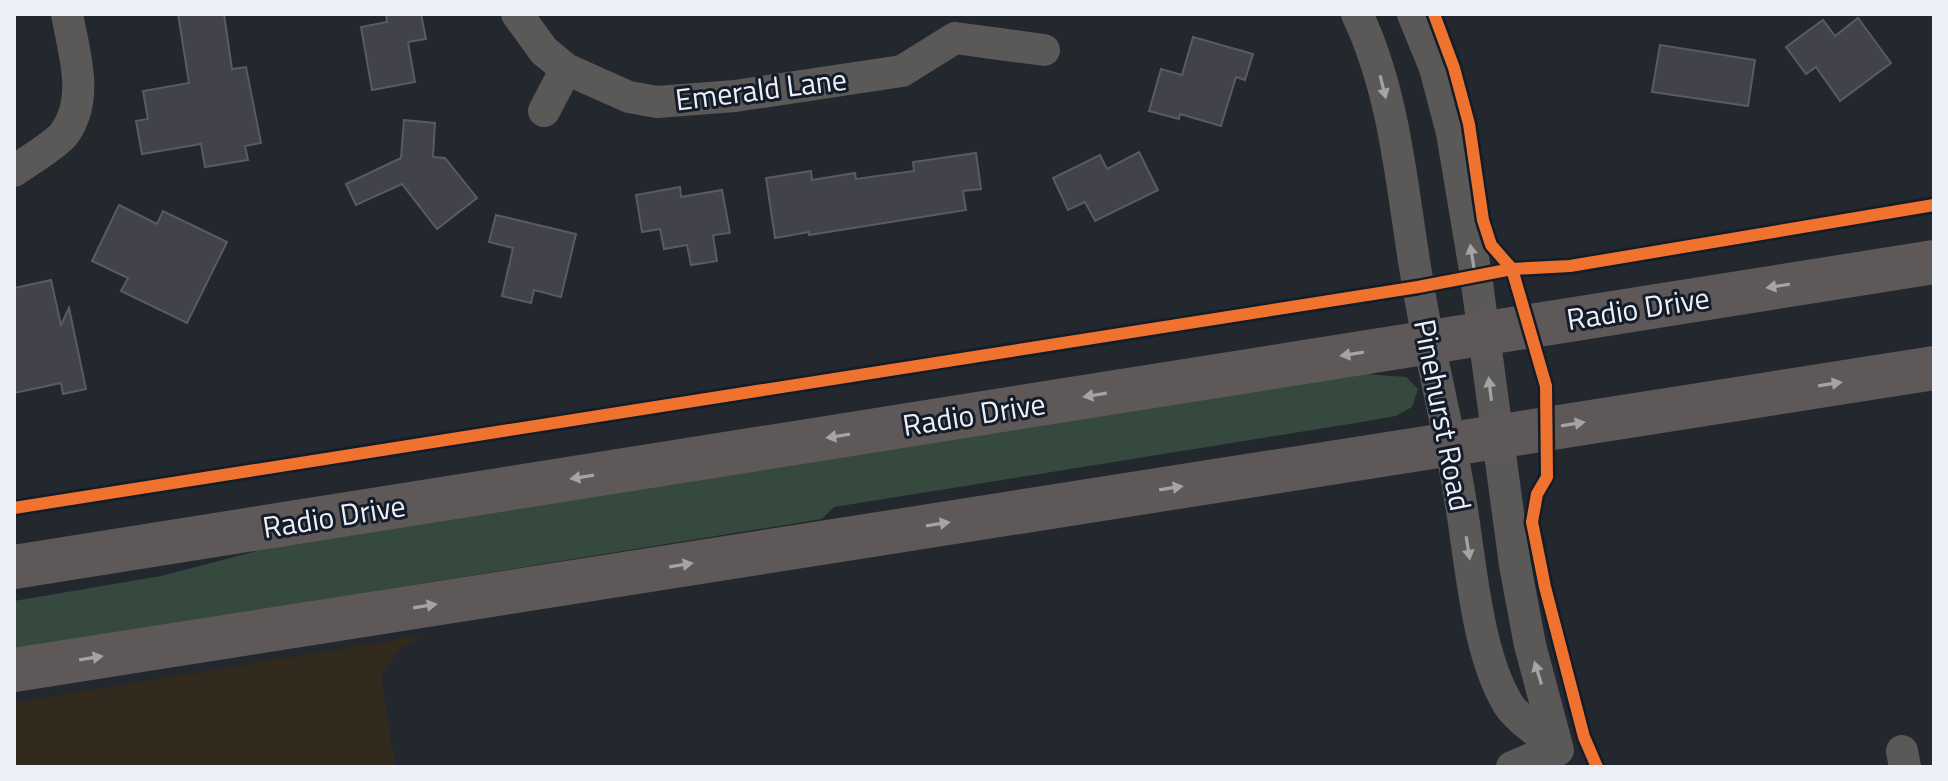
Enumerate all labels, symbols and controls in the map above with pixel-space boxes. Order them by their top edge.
street label: Emerald Lane [673,56,849,122]
one-way arrow [1378,75,1390,100]
one-way arrow [1465,243,1478,268]
street label: Radio Drive [1563,274,1713,342]
one-way arrow [1765,280,1790,293]
street label: Pinehurst Road [1402,315,1484,515]
one-way arrow [1339,348,1364,360]
one-way arrow [1483,376,1496,401]
one-way arrow [1817,377,1842,390]
street label: Radio Drive [899,380,1049,448]
one-way arrow [1082,389,1107,401]
one-way arrow [1561,417,1586,430]
one-way arrow [826,430,851,442]
one-way arrow [569,471,594,483]
one-way arrow [1159,481,1184,493]
street label: Radio Drive [259,482,409,550]
one-way arrow [926,517,951,530]
one-way arrow [1463,536,1475,561]
one-way arrow [669,558,694,571]
one-way arrow [413,599,438,612]
one-way arrow [79,651,104,664]
one-way arrow [1531,661,1544,685]

